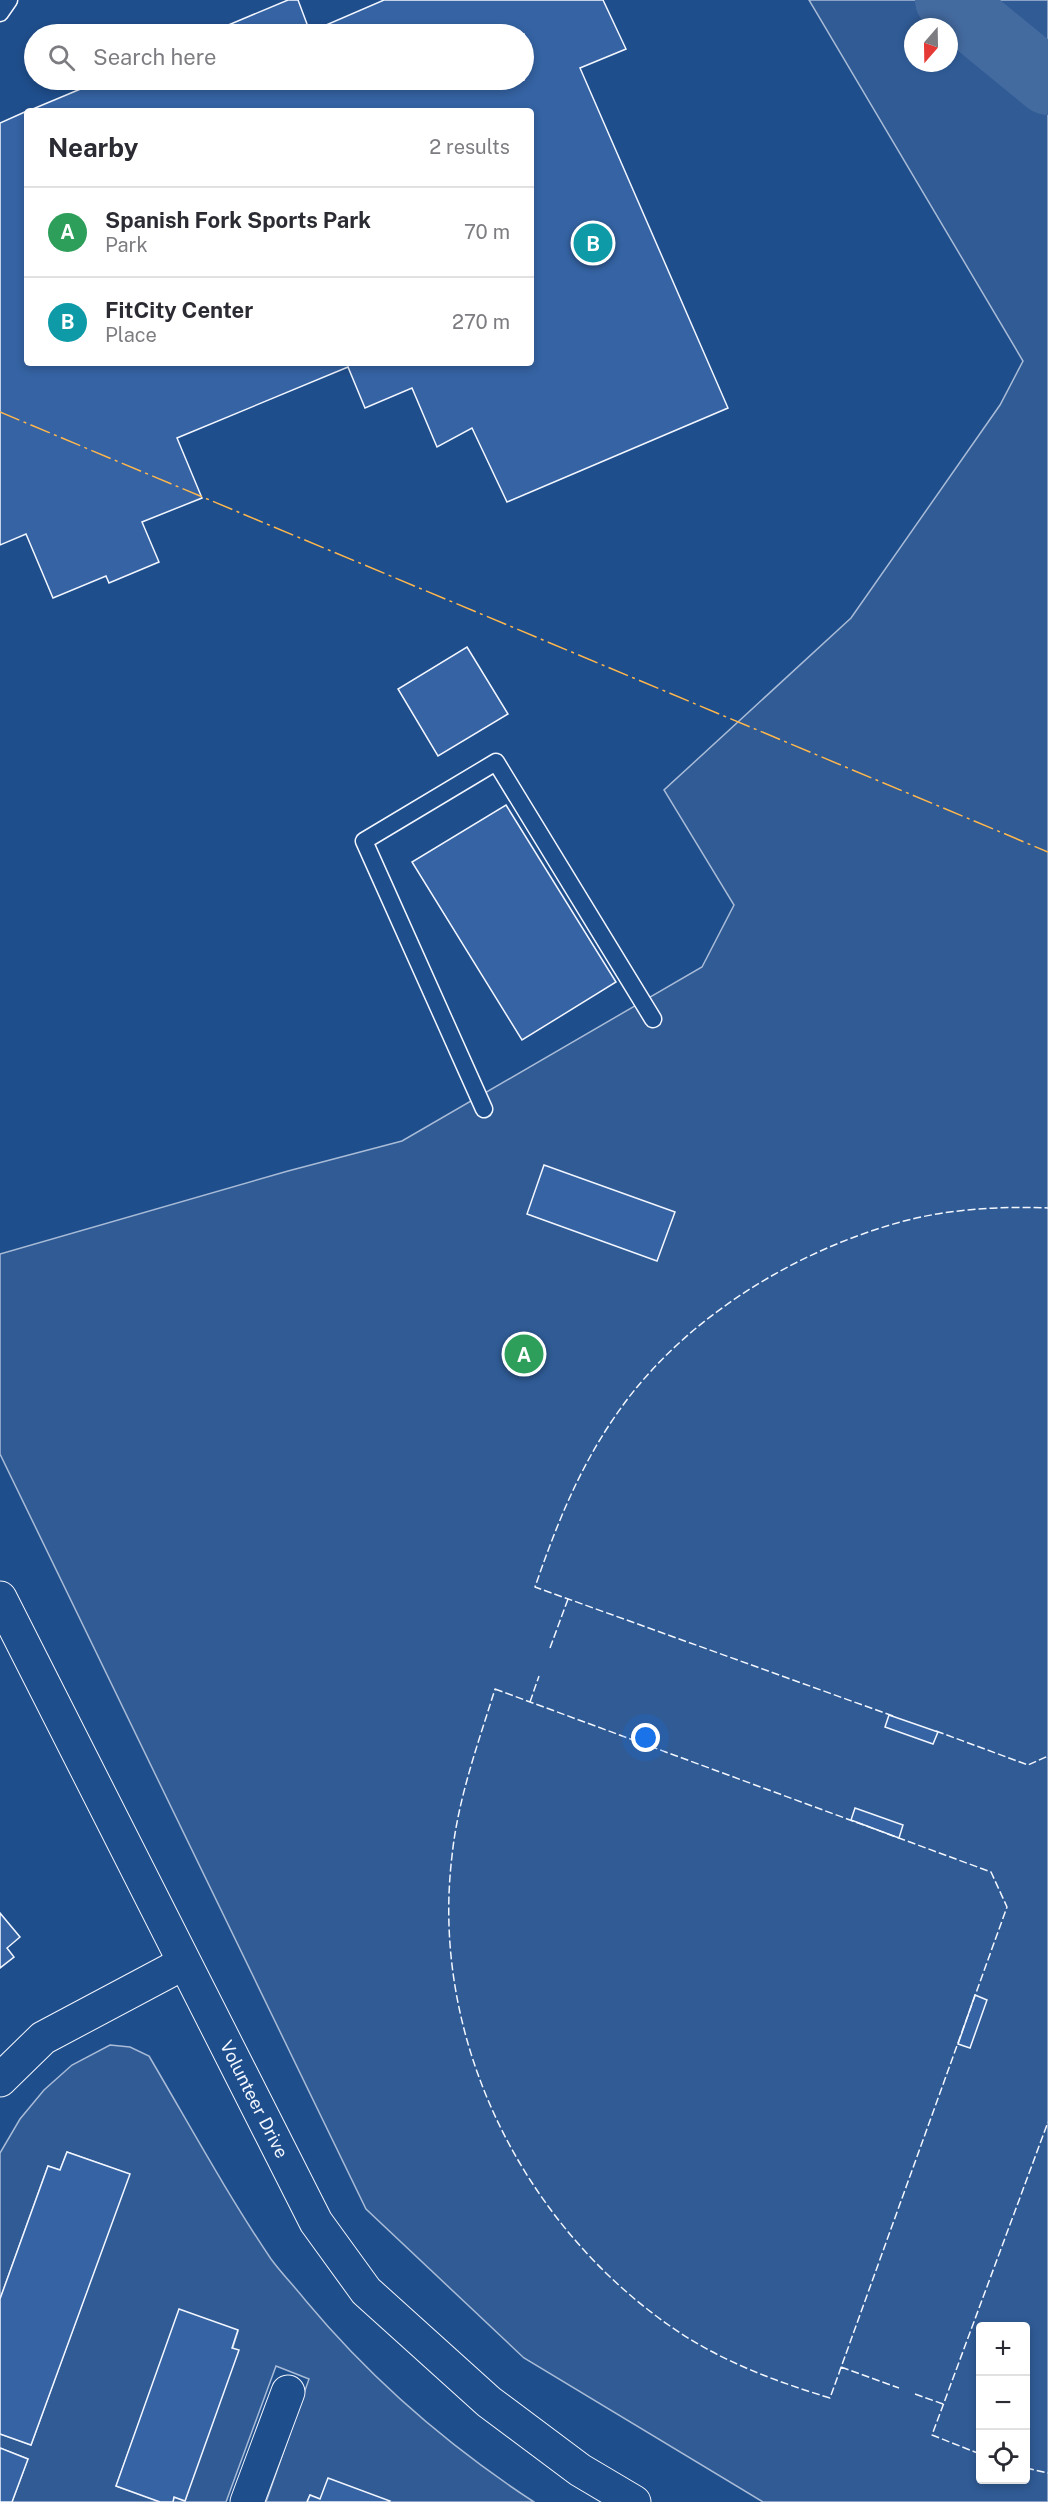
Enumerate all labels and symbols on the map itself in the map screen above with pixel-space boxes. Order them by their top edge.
north arrow [904,18,958,72]
pin: B [574,220,612,266]
pin: A [504,1332,544,1376]
your location [631,1723,660,1752]
street label: Volunteer Drive [216,2037,293,2161]

